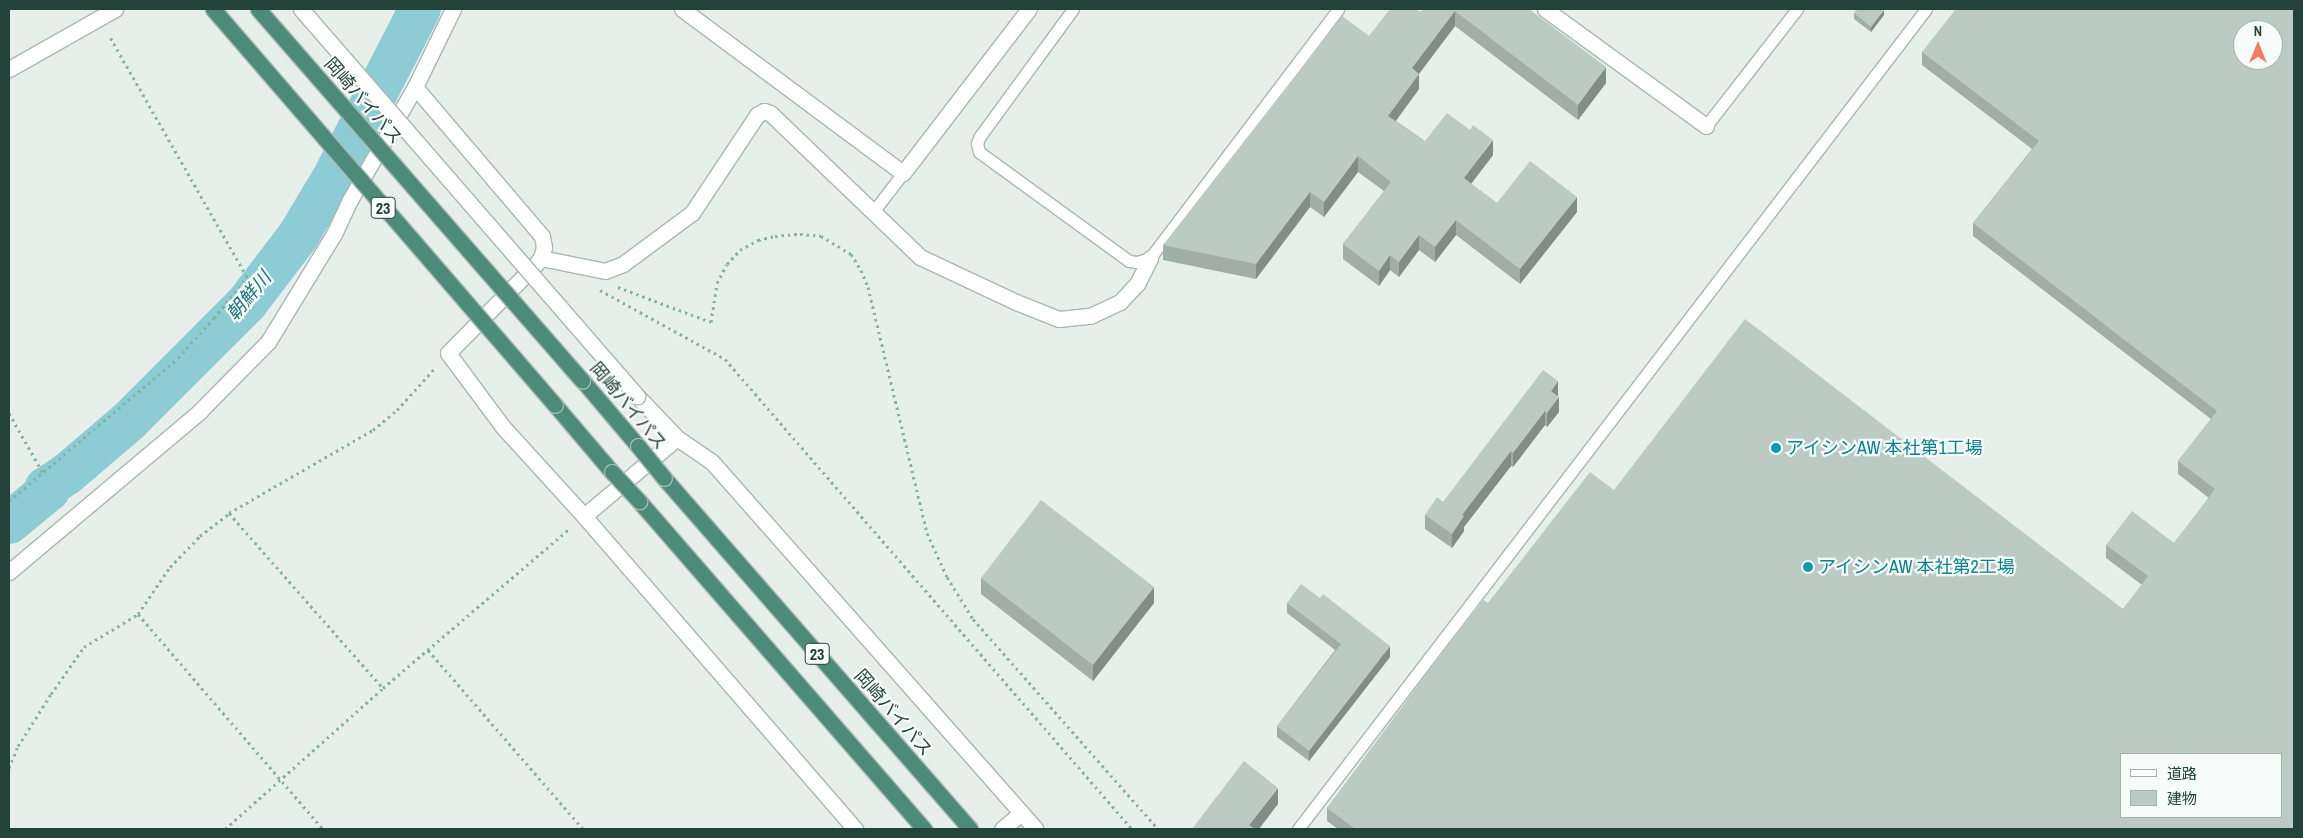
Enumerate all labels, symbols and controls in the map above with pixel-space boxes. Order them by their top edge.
north arrow [2233,20,2283,70]
text: N [2254,22,2262,40]
street label: 岡崎バイパス [319,53,407,149]
road number: 23 [370,194,396,222]
water label: 朝鮮川 [222,267,276,325]
street label: 岡崎バイパス [585,358,671,454]
place label: アイシンAW 本社第1工場 [1786,437,1984,459]
marker: アイシンAW 本社第1工場 [1770,442,1782,454]
place label: アイシンAW 本社第2工場 [1818,556,2016,578]
marker: アイシンAW 本社第2工場 [1802,561,1814,573]
road number: 23 [804,641,830,668]
street label: 岡崎バイパス [849,665,937,761]
legend [2120,753,2283,818]
text: 道路 [2167,763,2197,784]
text: 建物 [2167,788,2197,809]

